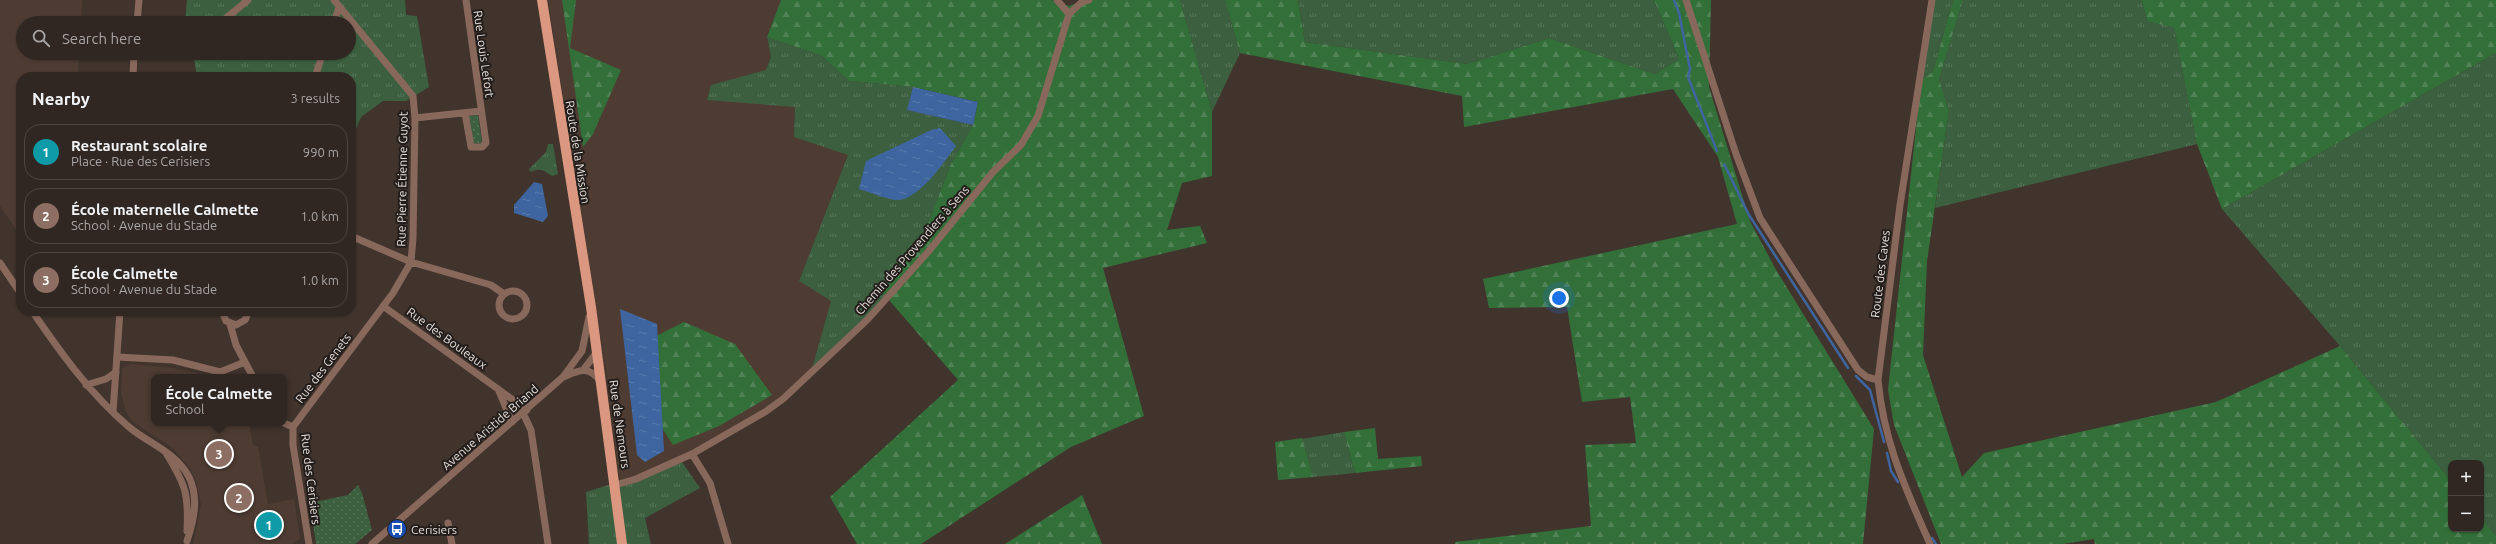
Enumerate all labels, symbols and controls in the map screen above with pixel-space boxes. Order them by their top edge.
street label: Rue Louis Lefort [471,9,497,99]
search box [16,16,356,60]
icon: search [30,27,52,49]
text: Search here [62,30,141,47]
text: Nearby [32,89,90,108]
text: 3 results [290,91,340,105]
street label: Route de la Mission [563,99,593,205]
street label: Rue Pierre Étienne Guyot [394,111,410,247]
text: Restaurant scolaire [71,137,207,154]
text: 1 [42,145,50,159]
text: 990 m [303,145,339,159]
text: Place · Rue des Cerisiers [71,154,210,168]
street label: Chemin des Provendiers à Sens [853,183,971,317]
text: École maternelle Calmette [71,201,259,218]
text: 2 [42,209,50,223]
text: 1.0 km [300,209,339,223]
text: School · Avenue du Stade [71,218,217,232]
street label: Route des Caves [1868,229,1892,319]
text: École Calmette [71,265,178,282]
text: 3 [42,273,50,287]
text: 1.0 km [300,273,339,287]
text: School · Avenue du Stade [71,282,217,296]
your location [1549,288,1569,308]
street label: Rue des Bouleaux [404,305,490,371]
street label: Rue des Genets [293,331,353,405]
popup [151,374,287,426]
street label: Rue de Nemours [607,379,633,469]
street label: Avenue Aristide Briand [439,382,541,472]
text: École Calmette [166,385,272,402]
text: School [166,402,204,416]
street label: Rue des Cerisiers [299,433,323,525]
pin: 3 [206,439,232,469]
map controls [2448,460,2484,532]
button: + [2448,460,2484,496]
pin: 2 [226,483,252,513]
button: − [2448,496,2484,532]
pin: 1 [256,510,282,540]
bus stop icon: Cerisiers [386,518,408,540]
place label: Cerisiers [411,523,457,536]

